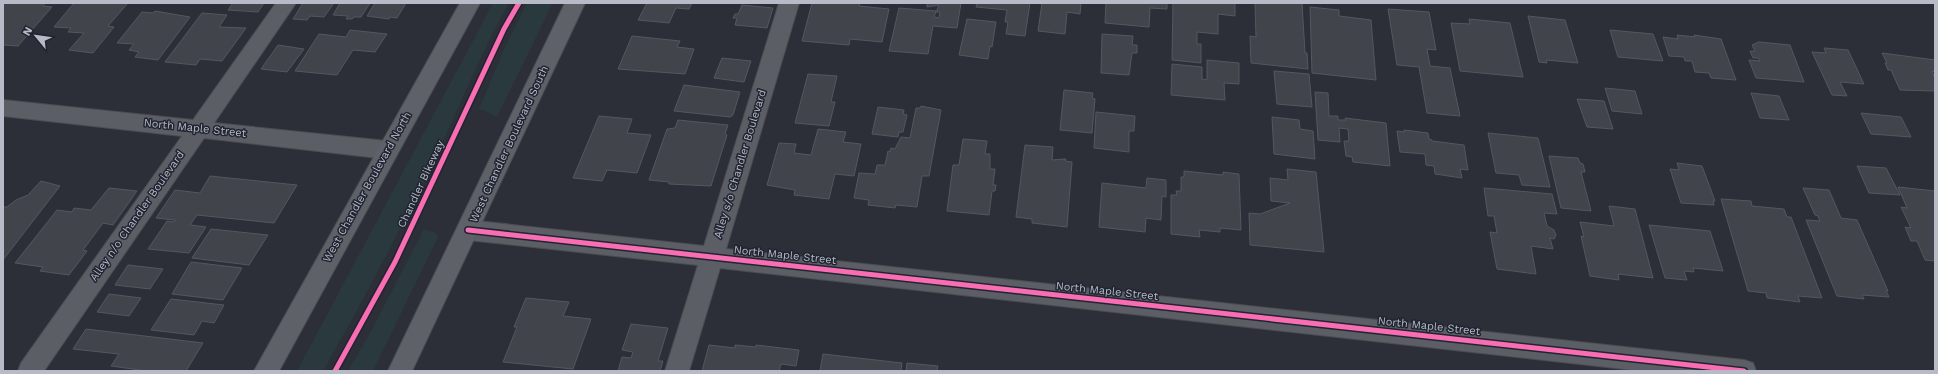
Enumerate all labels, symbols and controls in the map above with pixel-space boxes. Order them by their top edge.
north arrow [16,16,56,56]
text: N [20,25,35,38]
street label: West Chandler Boulevard South [467,64,551,224]
street label: Alley s/o Chandler Boulevard [711,88,769,240]
street label: West Chandler Boulevard North [320,110,414,264]
street label: North Maple Street [143,116,247,140]
street label: Chandler Bikeway [395,138,447,230]
street label: Alley n/o Chandler Boulevard [87,148,187,284]
street label: North Maple Street [733,243,837,267]
street label: North Maple Street [1055,279,1159,303]
street label: North Maple Street [1377,314,1481,338]

